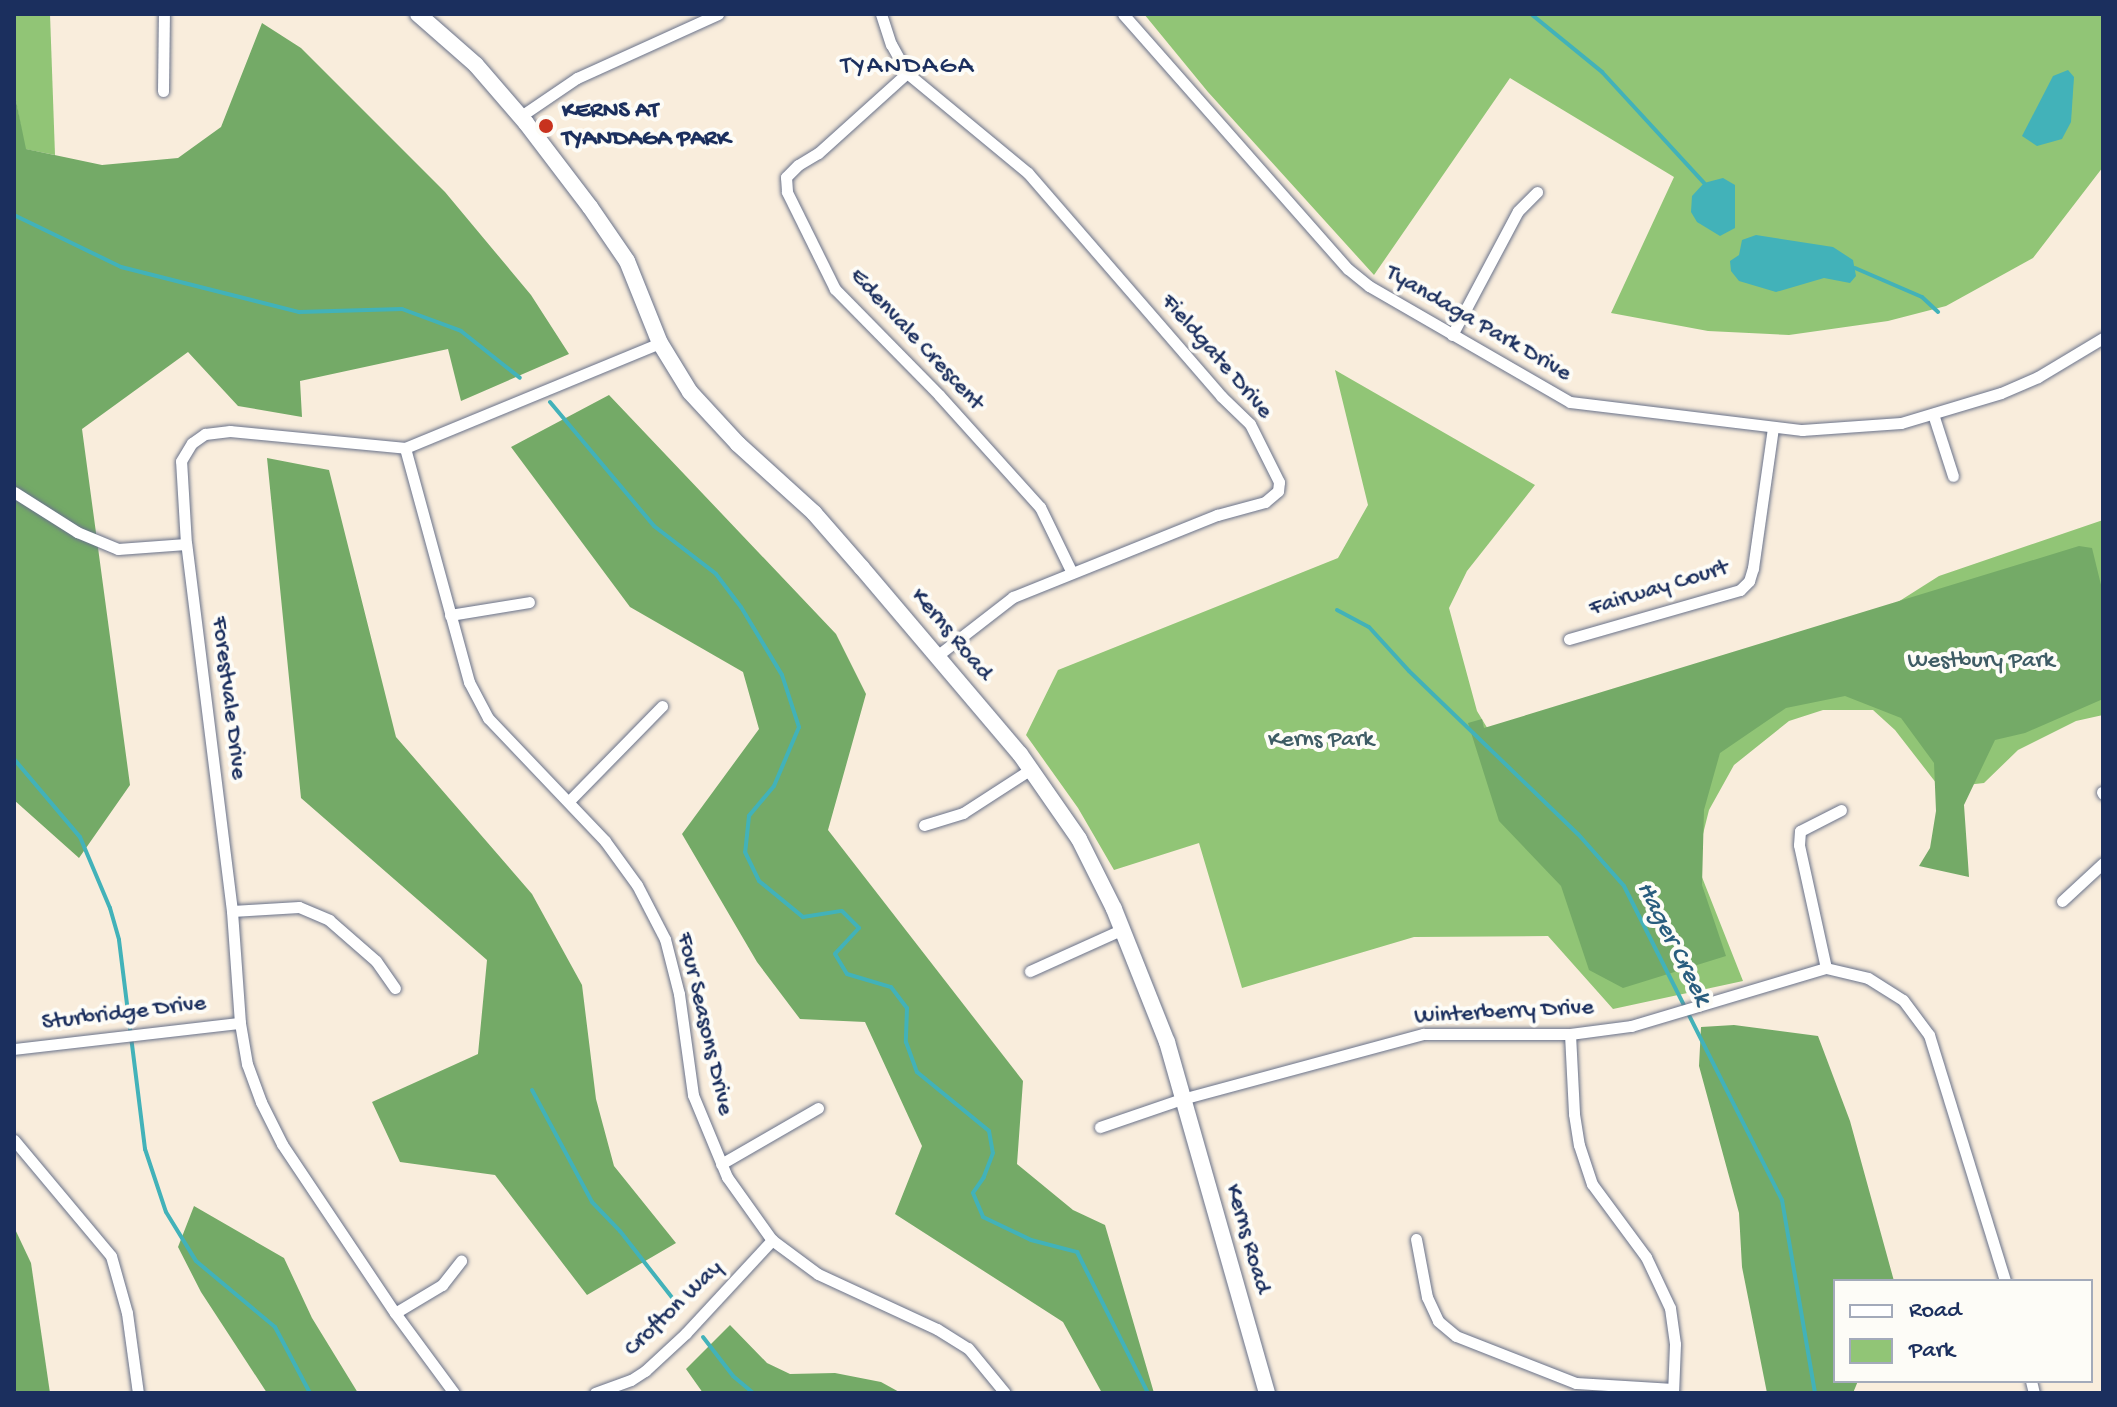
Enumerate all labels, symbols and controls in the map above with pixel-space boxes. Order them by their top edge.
district label: TYANDAGA [841,52,975,84]
place label: KERNS AT TYANDAGA PARK [562,98,730,154]
marker: KERNS AT TYANDAGA PARK [537,117,555,135]
street label: Tyandaga Park Drive [1380,259,1576,389]
street label: Edenvale Crescent [843,263,989,417]
street label: Fieldgate Drive [1154,289,1278,425]
street label: Fairway Court [1586,554,1732,624]
street label: Kerns Road [904,583,998,687]
street label: Forestvale Drive [204,615,252,781]
park label: Westbury Park [1907,648,2055,676]
park label: Kerns Park [1268,727,1374,755]
water label: Hager Creek [1628,877,1716,1011]
street label: Four Seasons Drive [669,930,739,1118]
street label: Sturbridge Drive [40,990,208,1038]
street label: Winterberry Drive [1414,994,1594,1032]
street label: Kerns Road [1218,1181,1276,1297]
street label: Crofton Way [619,1255,729,1363]
legend [1833,1279,2093,1383]
text: Road [1909,1297,1961,1326]
text: Park [1909,1337,1955,1366]

